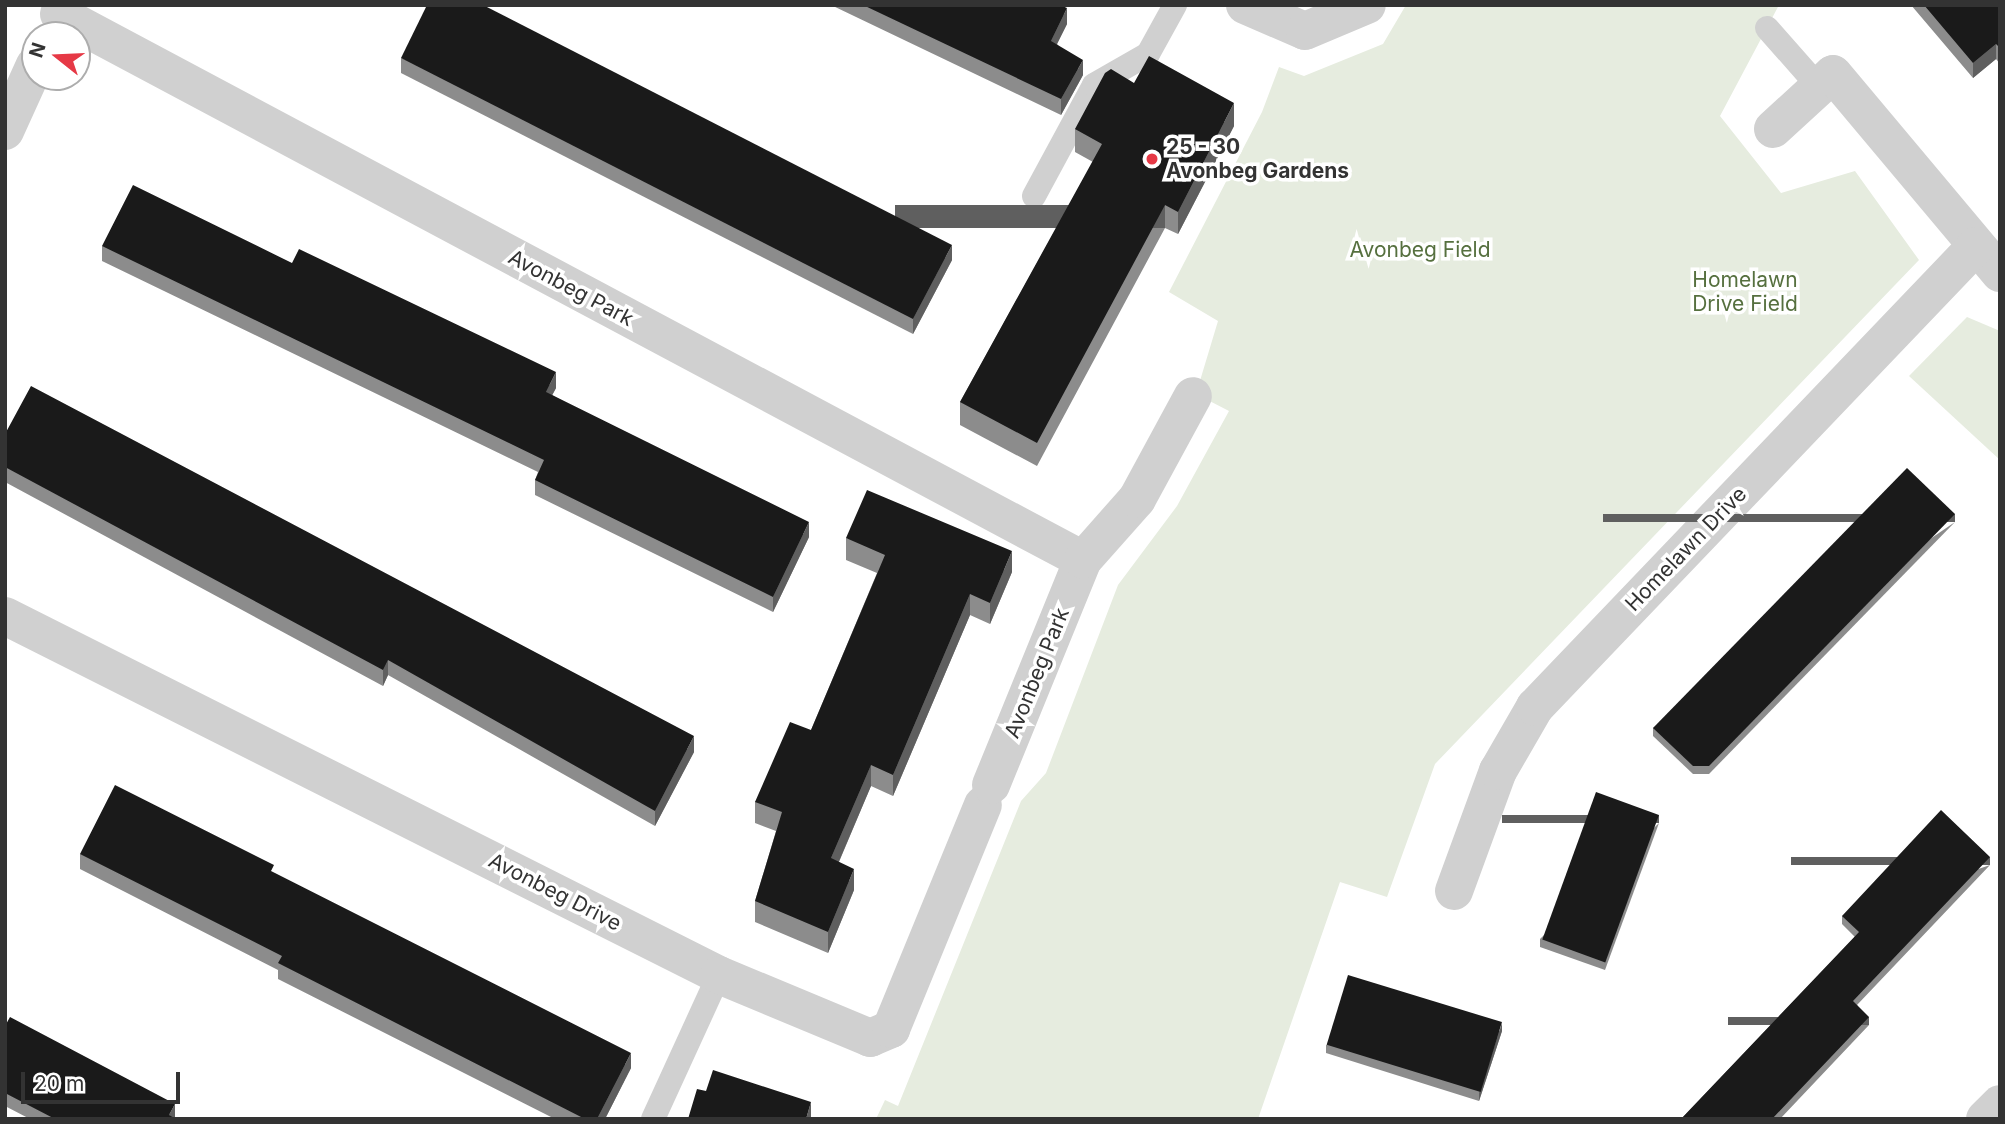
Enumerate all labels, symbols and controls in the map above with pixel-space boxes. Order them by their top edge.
north arrow [21,21,91,91]
text: N [24,40,51,60]
place label: 25 - 30 Avonbeg Gardens [1166,134,1349,184]
marker: 25 - 30 Avonbeg Gardens [1144,151,1160,167]
park label: Avonbeg Field [1349,237,1491,263]
street label: Avonbeg Park [504,244,638,332]
park label: Homelawn Drive Field [1692,267,1798,317]
street label: Homelawn Drive [1620,482,1752,616]
street label: Avonbeg Park [999,604,1075,742]
street label: Avonbeg Drive [484,848,626,936]
scale bar [24,1058,184,1102]
text: 20 m [34,1071,84,1096]

